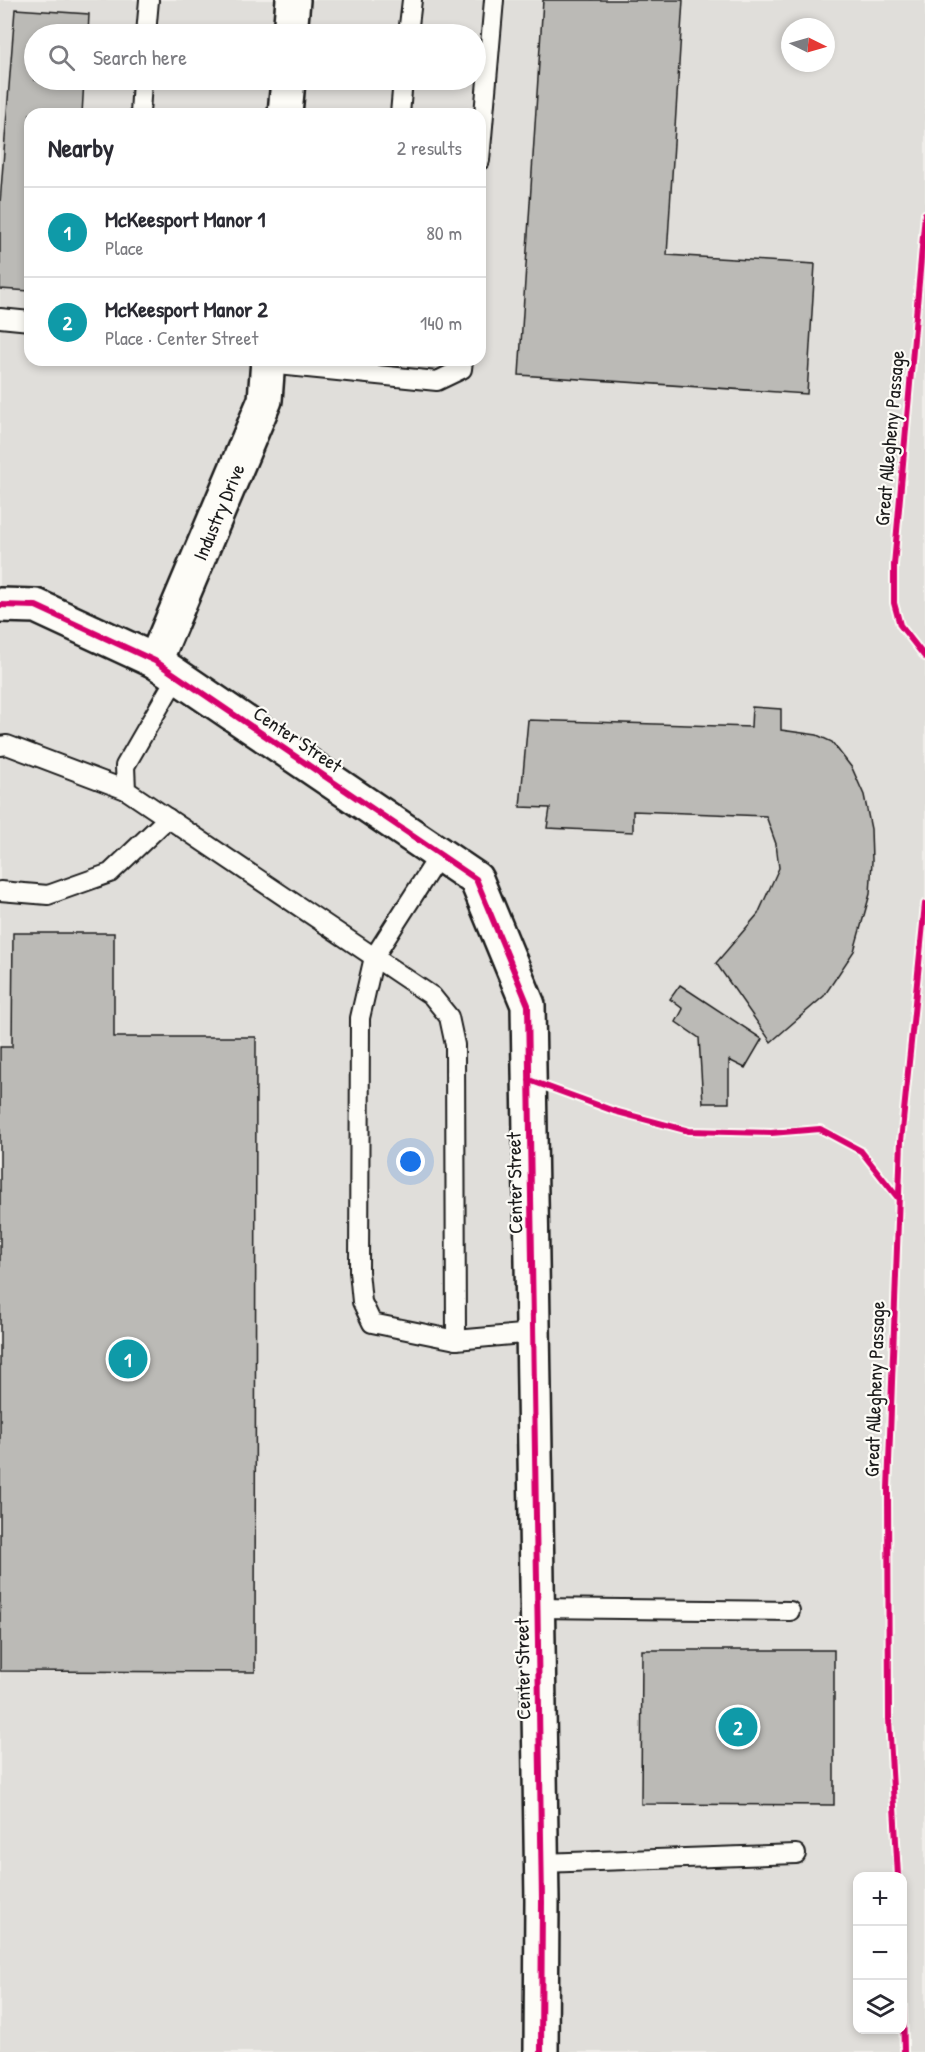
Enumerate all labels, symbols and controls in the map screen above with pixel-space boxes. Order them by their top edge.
north arrow [781,18,835,72]
search box [24,24,486,90]
icon: search [45,41,78,74]
text: Search here [93,42,187,72]
text: Nearby [48,130,114,165]
text: 2 results [397,134,462,161]
text: McKeesport Manor 1 [105,204,266,234]
text: 1 [64,219,71,246]
text: 80 m [426,219,462,246]
text: Place [105,234,144,261]
text: McKeesport Manor 2 [105,294,268,324]
text: 2 [63,309,72,336]
text: 140 m [420,309,462,336]
text: Place · Center Street [105,324,258,351]
street label: Great Allegheny Passage [868,349,910,527]
street label: Industry Drive [186,459,250,564]
street label: Center Street [248,699,349,779]
street label: Center Street [500,1131,528,1234]
your location [396,1147,425,1176]
street label: Great Allegheny Passage [857,1301,891,1477]
pin: 1 [108,1336,148,1382]
street label: Center Street [508,1617,536,1720]
pin: 2 [718,1704,758,1750]
map controls [853,1872,907,2034]
button: + [853,1872,907,1926]
button: − [853,1926,907,1980]
button: layers [853,1980,907,2034]

